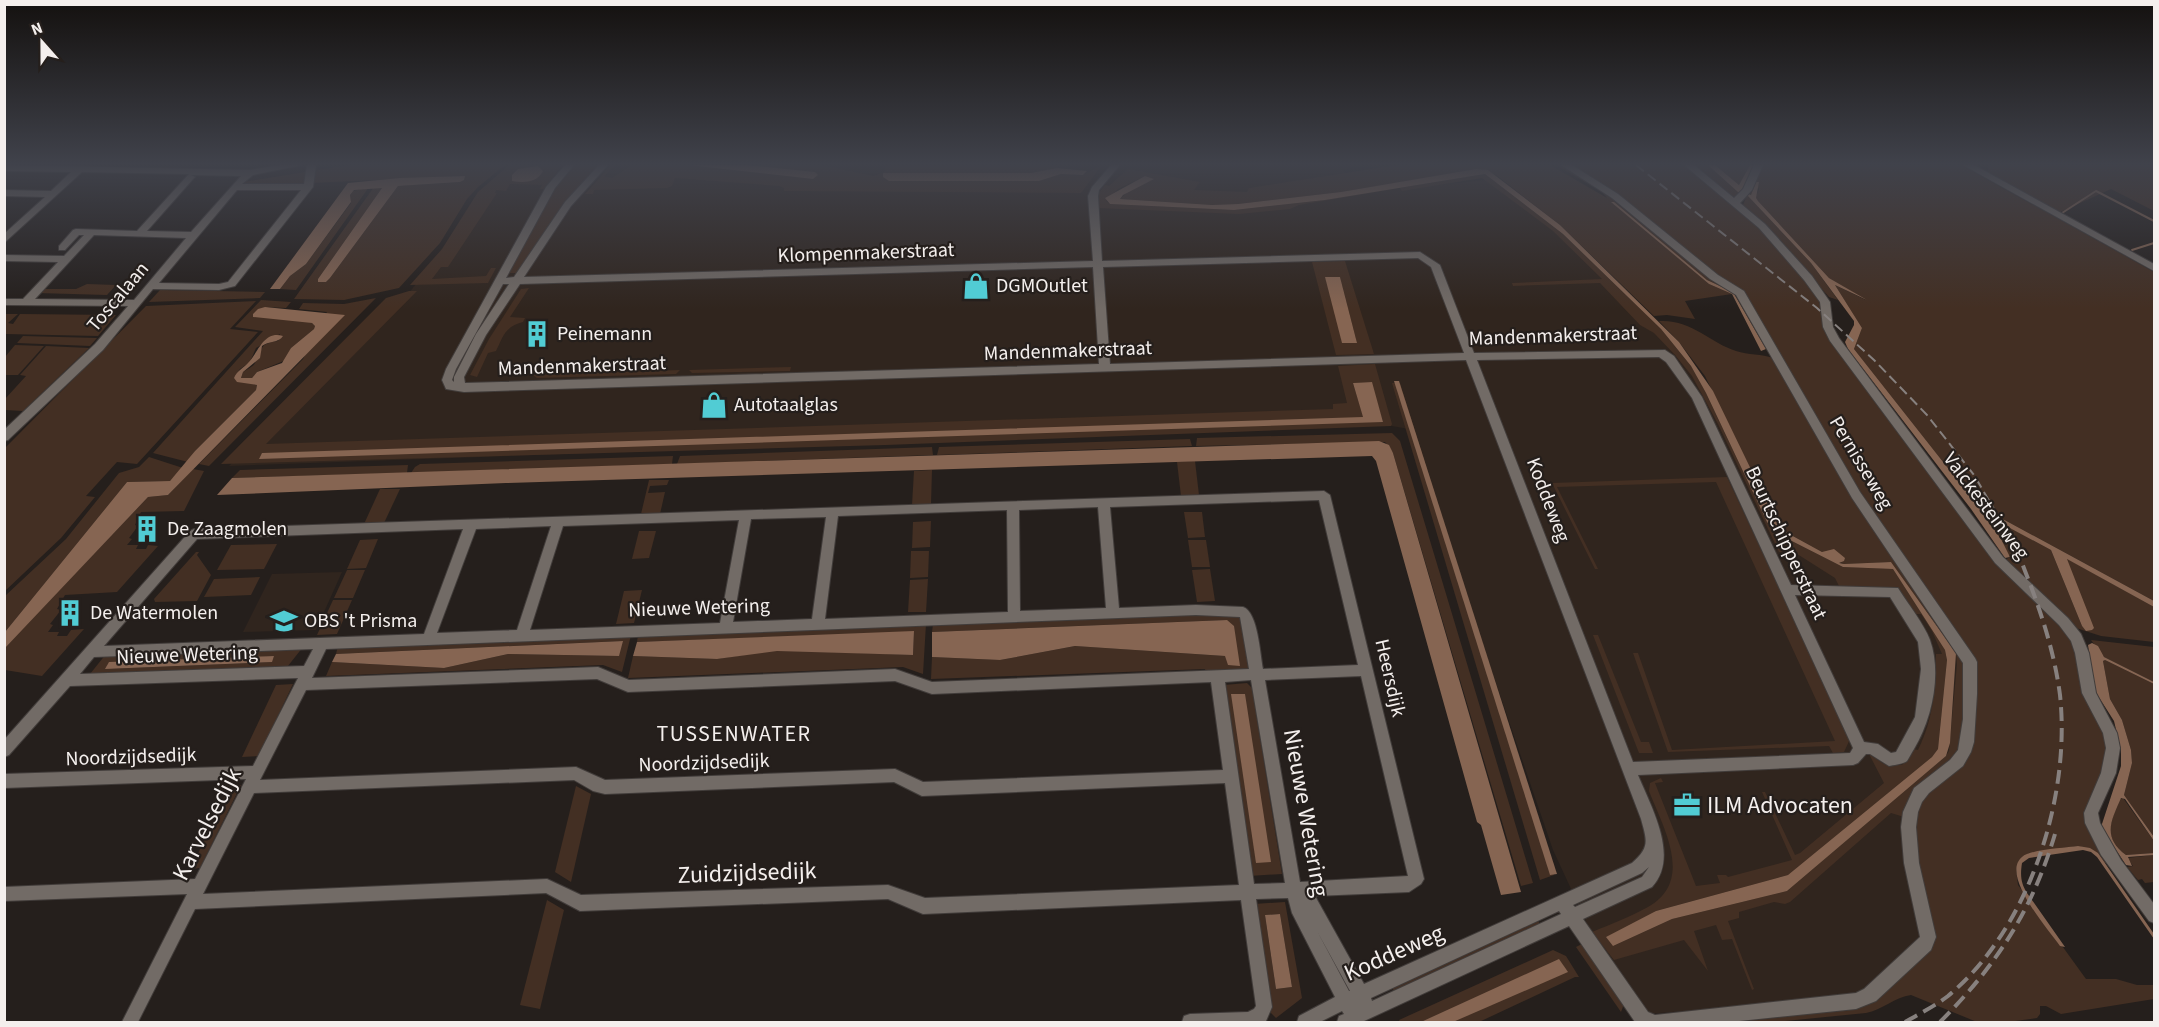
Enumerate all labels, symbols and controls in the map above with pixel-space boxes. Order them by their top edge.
north arrow [12,12,72,72]
text: N [28,17,46,41]
street label: Klompenmakerstraat [777,236,955,270]
street label: Toscalaan [80,256,156,338]
shop icon: DGMOutlet [961,271,991,301]
place label: DGMOutlet [996,272,1088,300]
building icon: Peinemann [522,319,552,349]
street label: Mandenmakerstraat [1468,319,1638,353]
place label: Peinemann [557,320,652,348]
street label: Mandenmakerstraat [983,334,1153,368]
street label: Mandenmakerstraat [497,349,667,383]
shop icon: Autotaalglas [699,390,729,420]
place label: Autotaalglas [734,391,838,419]
street label: Pernisseweg [1822,411,1900,515]
street label: Valckesteinweg [1936,446,2036,566]
street label: Koddeweg [1519,454,1577,546]
street label: Beurtschipperstraat [1738,462,1834,624]
building icon: De Zaagmolen [132,514,162,544]
place label: De Zaagmolen [167,515,287,543]
street label: Nieuwe Wetering [628,592,770,624]
building icon: De Watermolen [55,598,85,628]
place label: De Watermolen [90,599,218,627]
school or university icon: OBS 't Prisma [269,606,299,636]
place label: OBS 't Prisma [304,607,417,635]
street label: Heersdijk [1367,636,1413,720]
street label: Nieuwe Wetering [116,639,258,671]
district label: TUSSENWATER [656,718,812,750]
street label: Nieuwe Wetering [1274,726,1338,900]
street label: Noordzijdsedijk [65,741,197,773]
street label: Noordzijdsedijk [638,747,770,779]
street label: Karvelsedijk [163,761,251,887]
place label: ILM Advocaten [1707,788,1853,823]
office icon: ILM Advocaten [1672,790,1702,820]
street label: Zuidzijdsedijk [677,853,817,893]
street label: Koddeweg [1338,915,1450,991]

